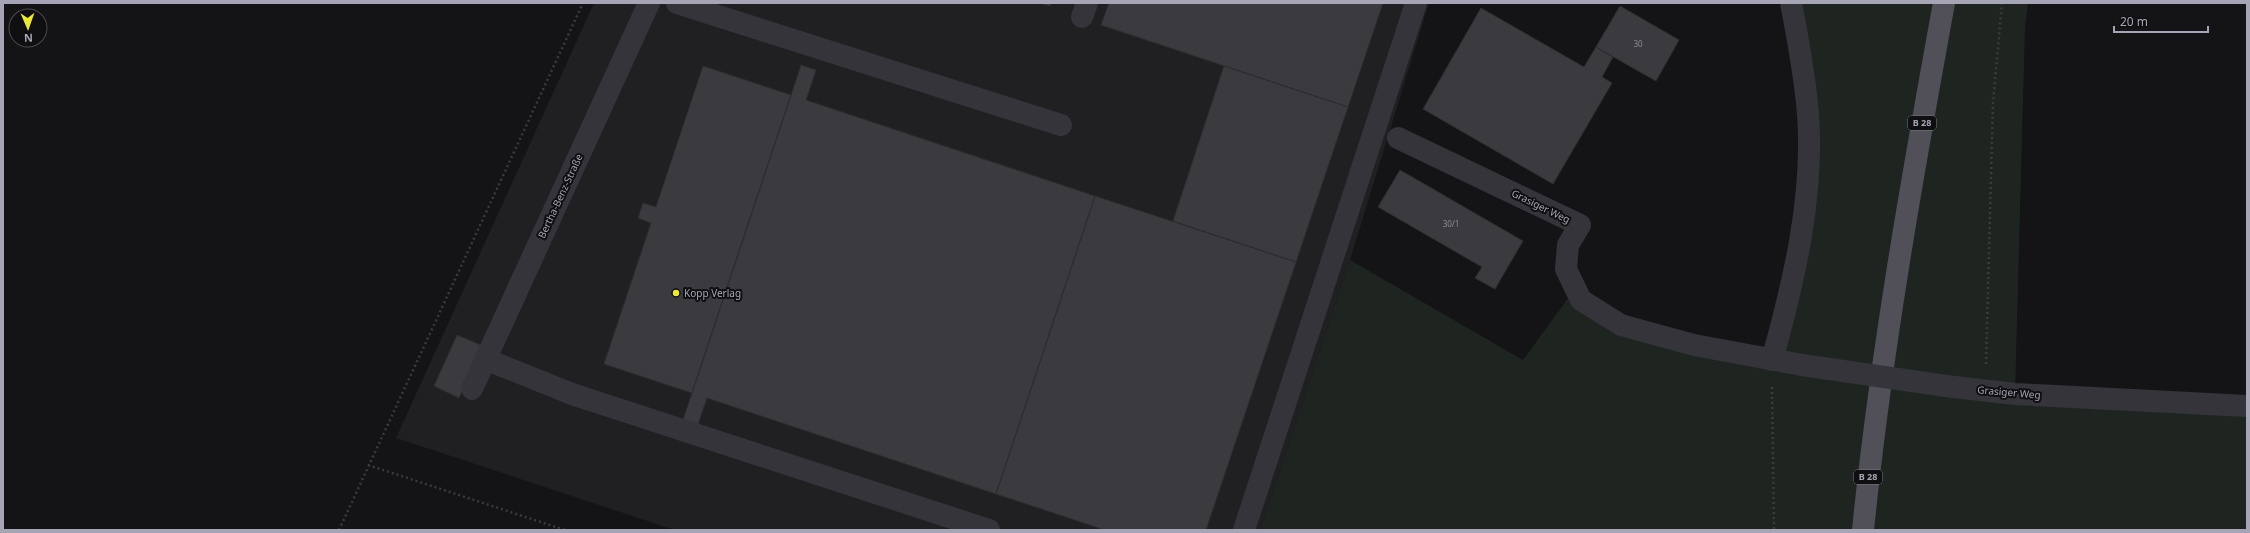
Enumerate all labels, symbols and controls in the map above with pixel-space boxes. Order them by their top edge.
north arrow [8,8,48,48]
scale bar [2114,8,2208,34]
text: 20 m [2120,13,2148,30]
text: N [24,31,33,46]
house number: 30 [1633,38,1643,49]
road number: B 28 [1908,116,1936,130]
street label: Bertha-Benz-Straße [534,151,586,241]
street label: Grasiger Weg [1509,186,1573,226]
house number: 30/1 [1443,218,1459,229]
place label: Kopp Verlag [684,286,741,300]
marker: Kopp Verlag [671,288,681,298]
street label: Grasiger Weg [1977,382,2041,402]
road number: B 28 [1854,470,1882,484]

